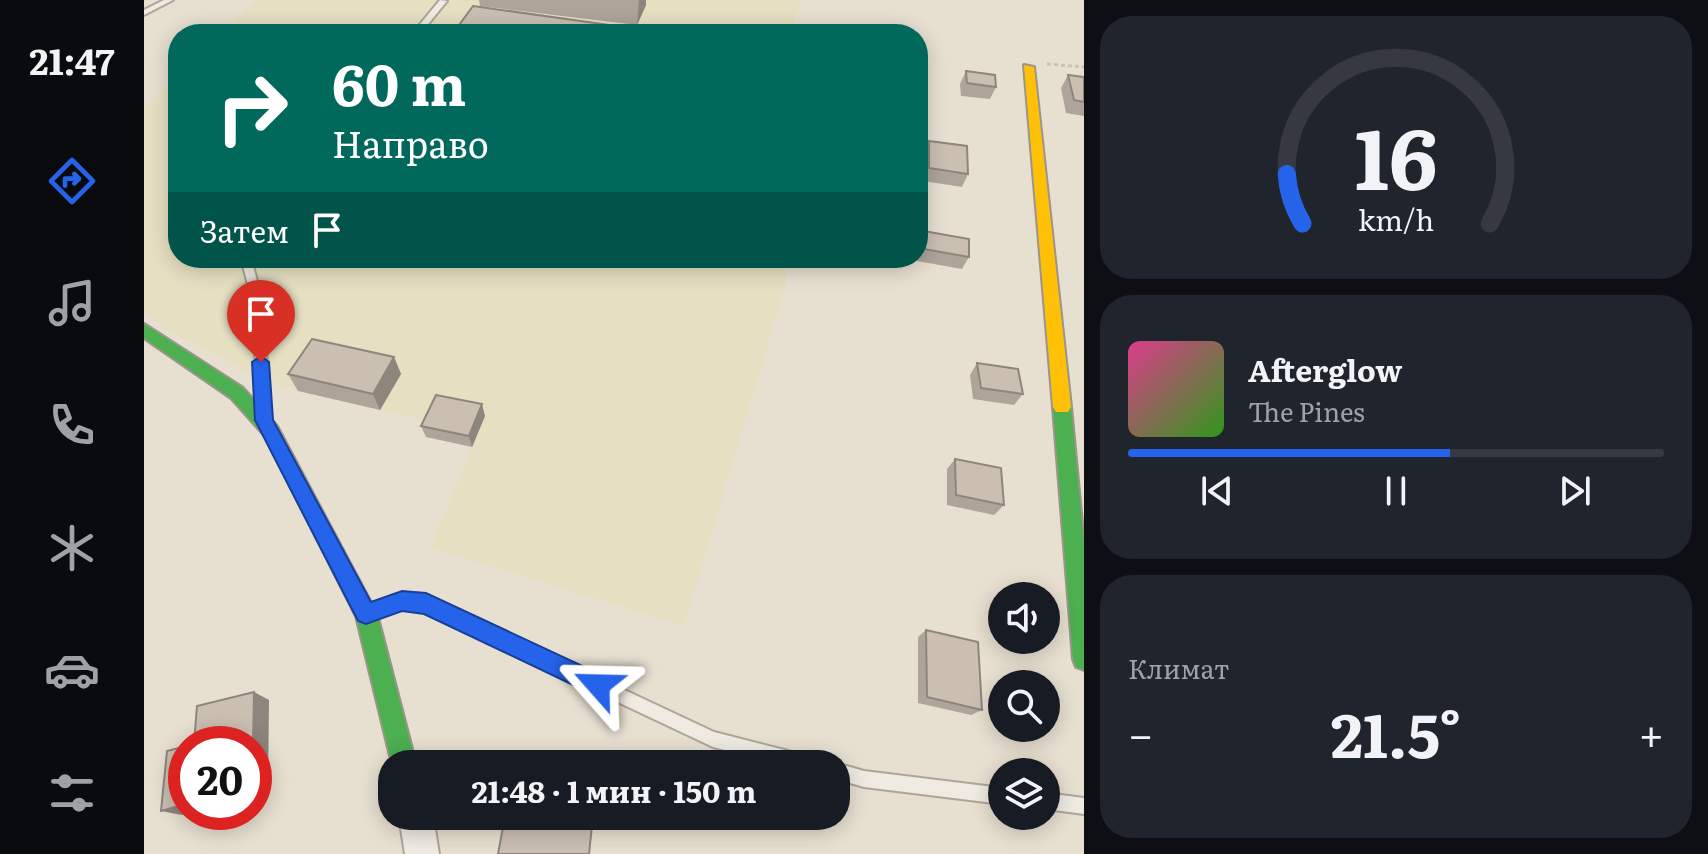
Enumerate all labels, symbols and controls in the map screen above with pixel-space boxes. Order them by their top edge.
text: 21:47 [29,33,115,86]
text: 60 m [332,40,466,123]
icon: right [200,56,304,160]
text: 16 [1354,91,1438,215]
text: Направо [332,116,489,169]
icon: directions [44,153,100,209]
text: km/h [1358,197,1434,240]
text: Затем [200,208,289,252]
icon: arrive [305,208,349,252]
icon: music [44,275,100,331]
pin [227,280,295,362]
icon: arrive [239,292,283,336]
text: Afterglow [1248,347,1402,391]
text: The Pines [1248,391,1365,430]
icon: phone [44,397,100,453]
icon: previous [1195,469,1239,513]
icon: pause [1374,469,1418,513]
icon: next [1553,469,1597,513]
icon: climate [44,520,100,576]
map controls [988,582,1060,830]
button: sound [988,582,1060,654]
icon: car [44,642,100,698]
position arrow [556,643,640,727]
text: Климат [1128,648,1229,687]
button: search [988,670,1060,742]
text: 21.5° [1331,687,1461,776]
text: − [1128,699,1154,765]
text: + [1638,699,1664,765]
speed limit sign: 20 [168,726,272,830]
button: layers [988,758,1060,830]
icon: filters [44,765,100,821]
text: 21:48 · 1 мин · 150 m [472,768,756,812]

